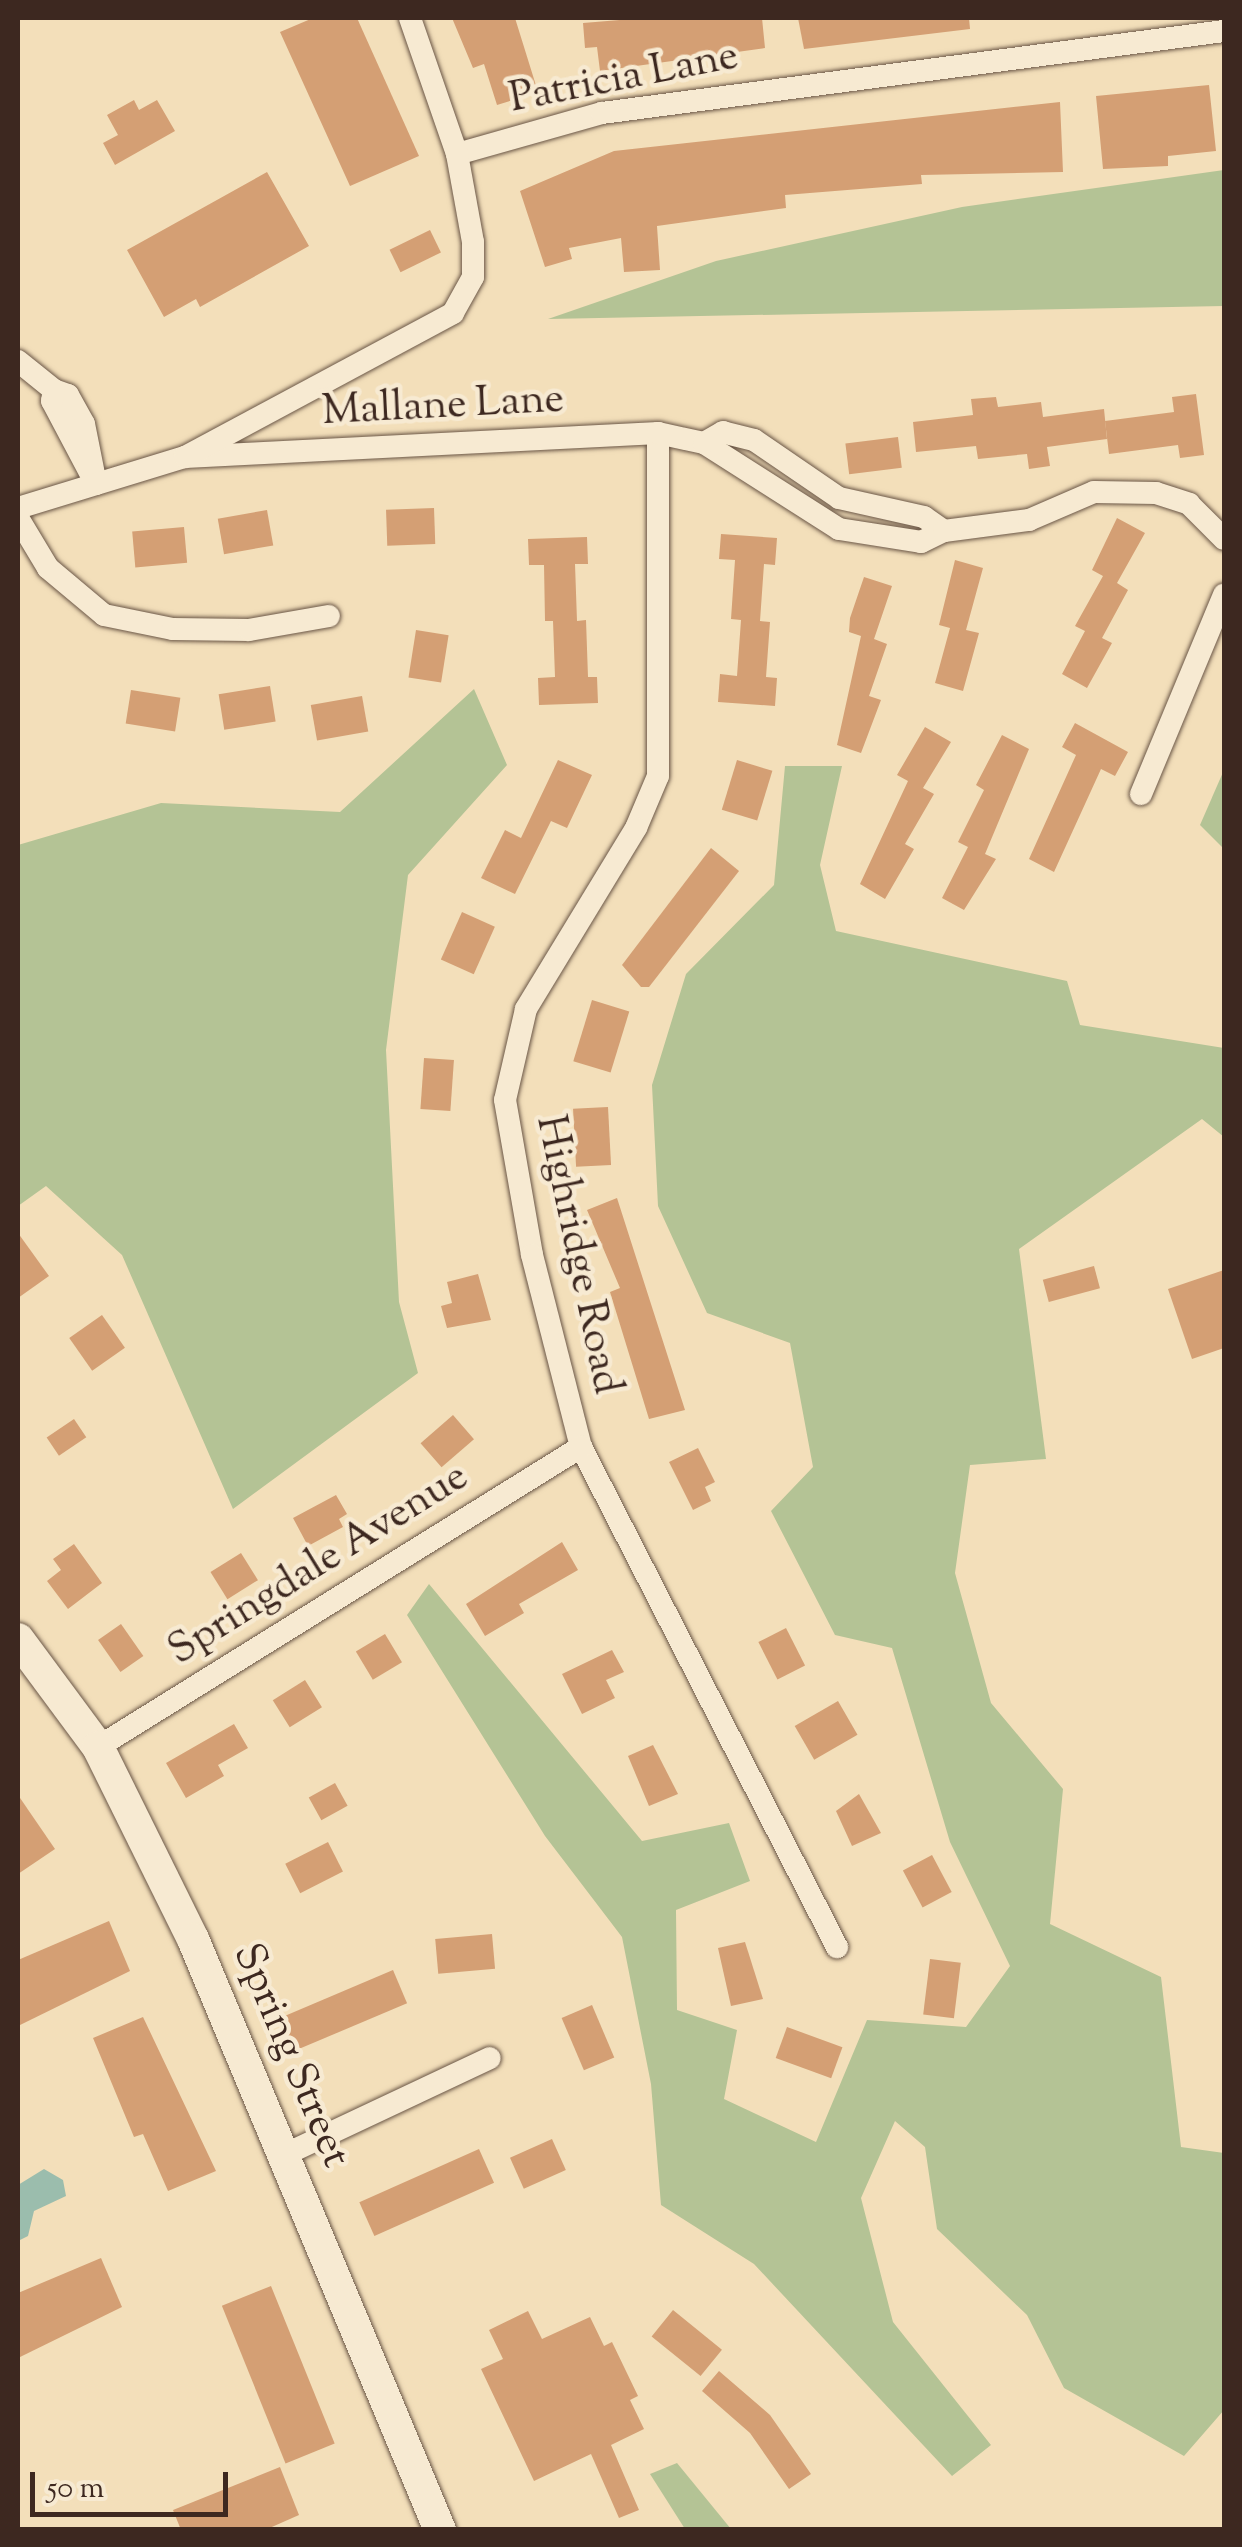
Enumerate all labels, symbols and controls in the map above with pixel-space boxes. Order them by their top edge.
street label: Patricia Lane [505,32,743,126]
street label: Mallane Lane [321,375,565,439]
street label: Highridge Road [523,1111,631,1399]
street label: Springdale Avenue [160,1452,478,1678]
street label: Spring Street [220,1936,360,2176]
scale bar [35,2452,232,2514]
text: 50 m [47,2468,104,2511]

